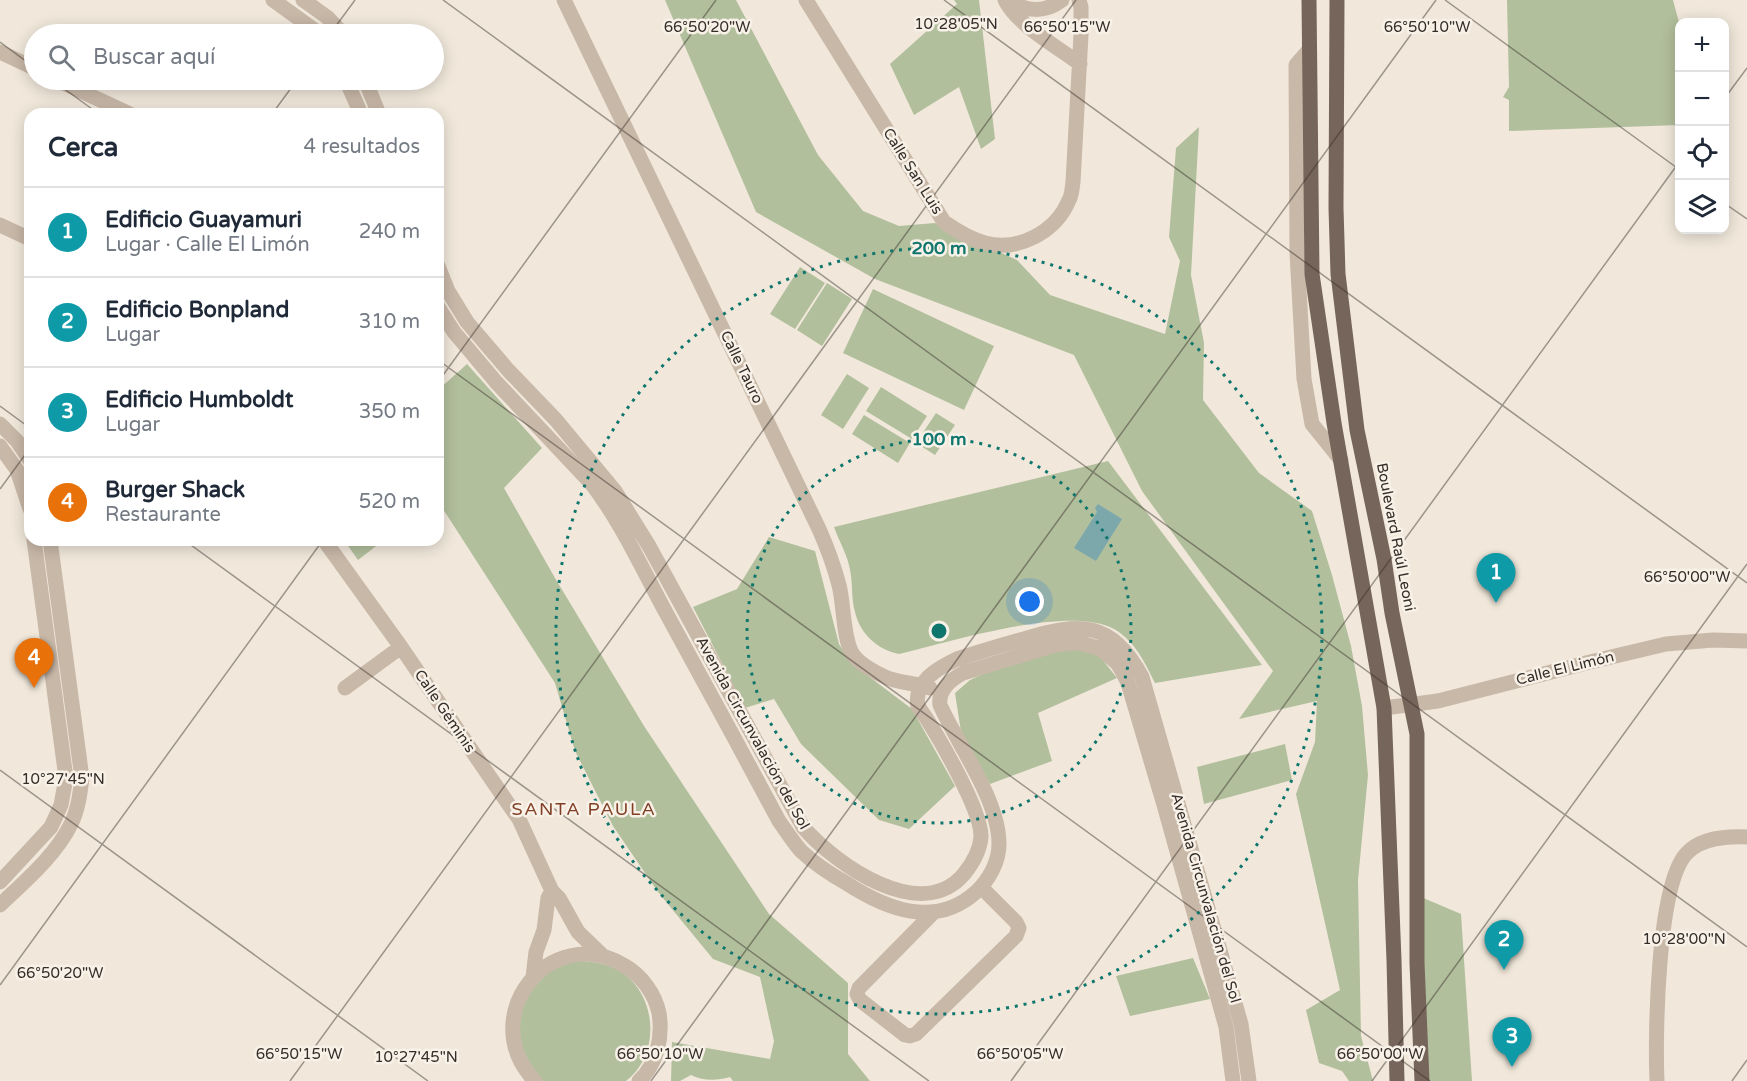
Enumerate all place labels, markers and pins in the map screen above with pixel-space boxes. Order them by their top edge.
pin: 1 [1476,554,1516,603]
centre of rings [929,621,949,641]
pin: 4 [15,638,54,688]
pin: 2 [1484,920,1524,970]
pin: 3 [1492,1018,1532,1067]

